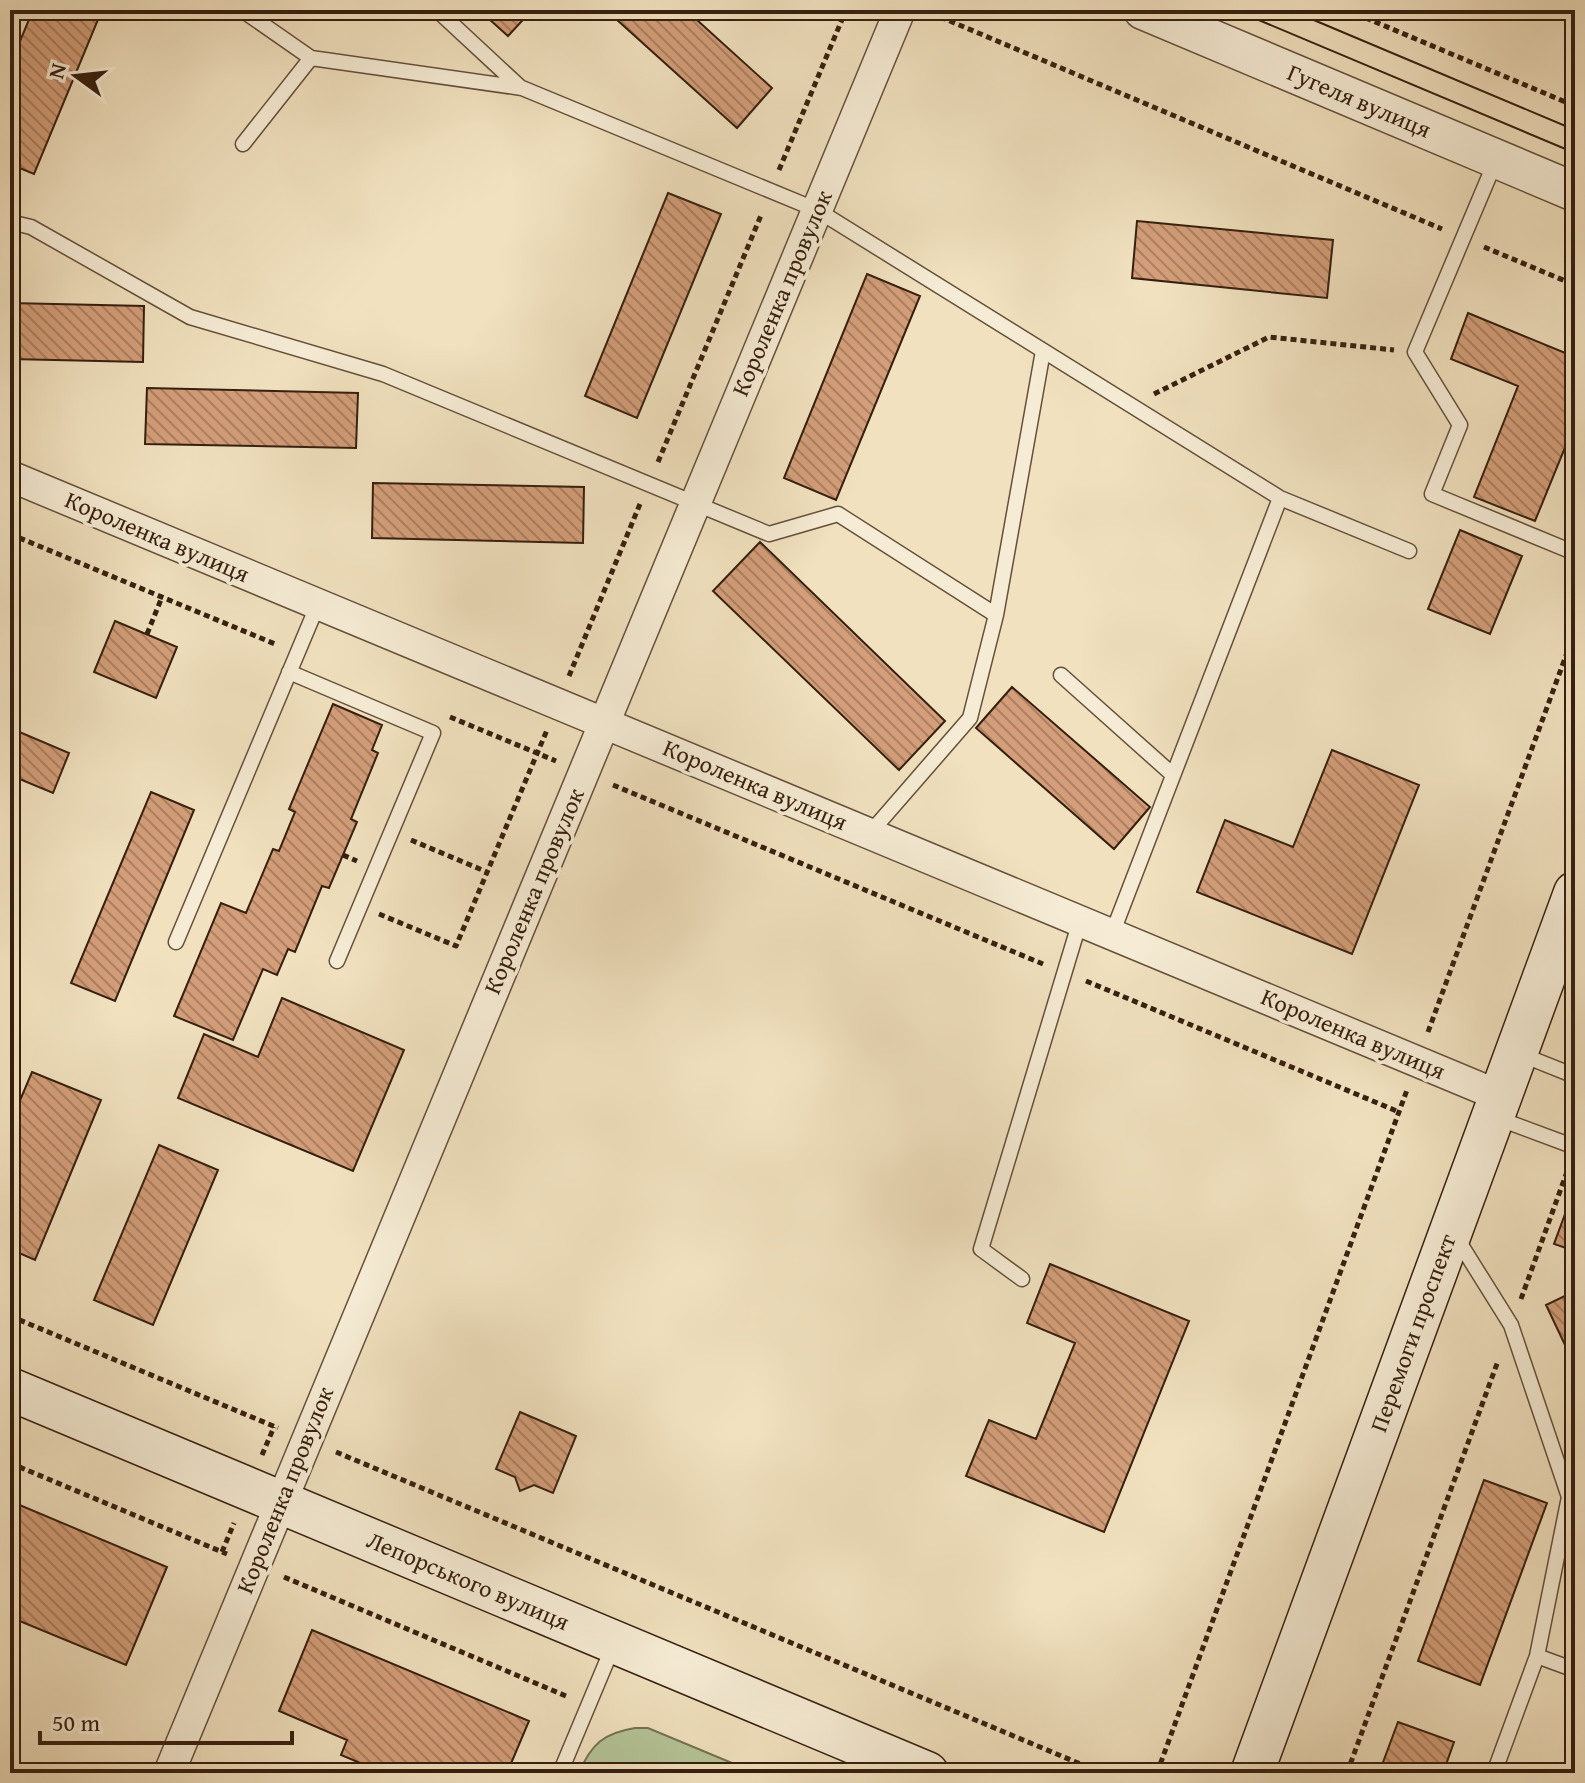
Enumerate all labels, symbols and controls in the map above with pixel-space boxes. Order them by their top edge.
north arrow [36,36,116,116]
street label: Гугеля вулиця [1282,55,1437,147]
text: N [39,59,74,82]
street label: Короленка провулок [722,184,841,401]
street label: Короленка вулиця [60,482,255,591]
street label: Короленка вулиця [658,730,853,839]
street label: Короленка провулок [474,782,593,999]
street label: Короленка вулиця [1256,979,1451,1088]
street label: Перемоги проспект [1360,1229,1465,1437]
street label: Короленка провулок [227,1381,342,1599]
street label: Лепорського вулиця [362,1522,575,1639]
scale bar [40,1695,292,1745]
text: 50 m [52,1705,100,1740]

